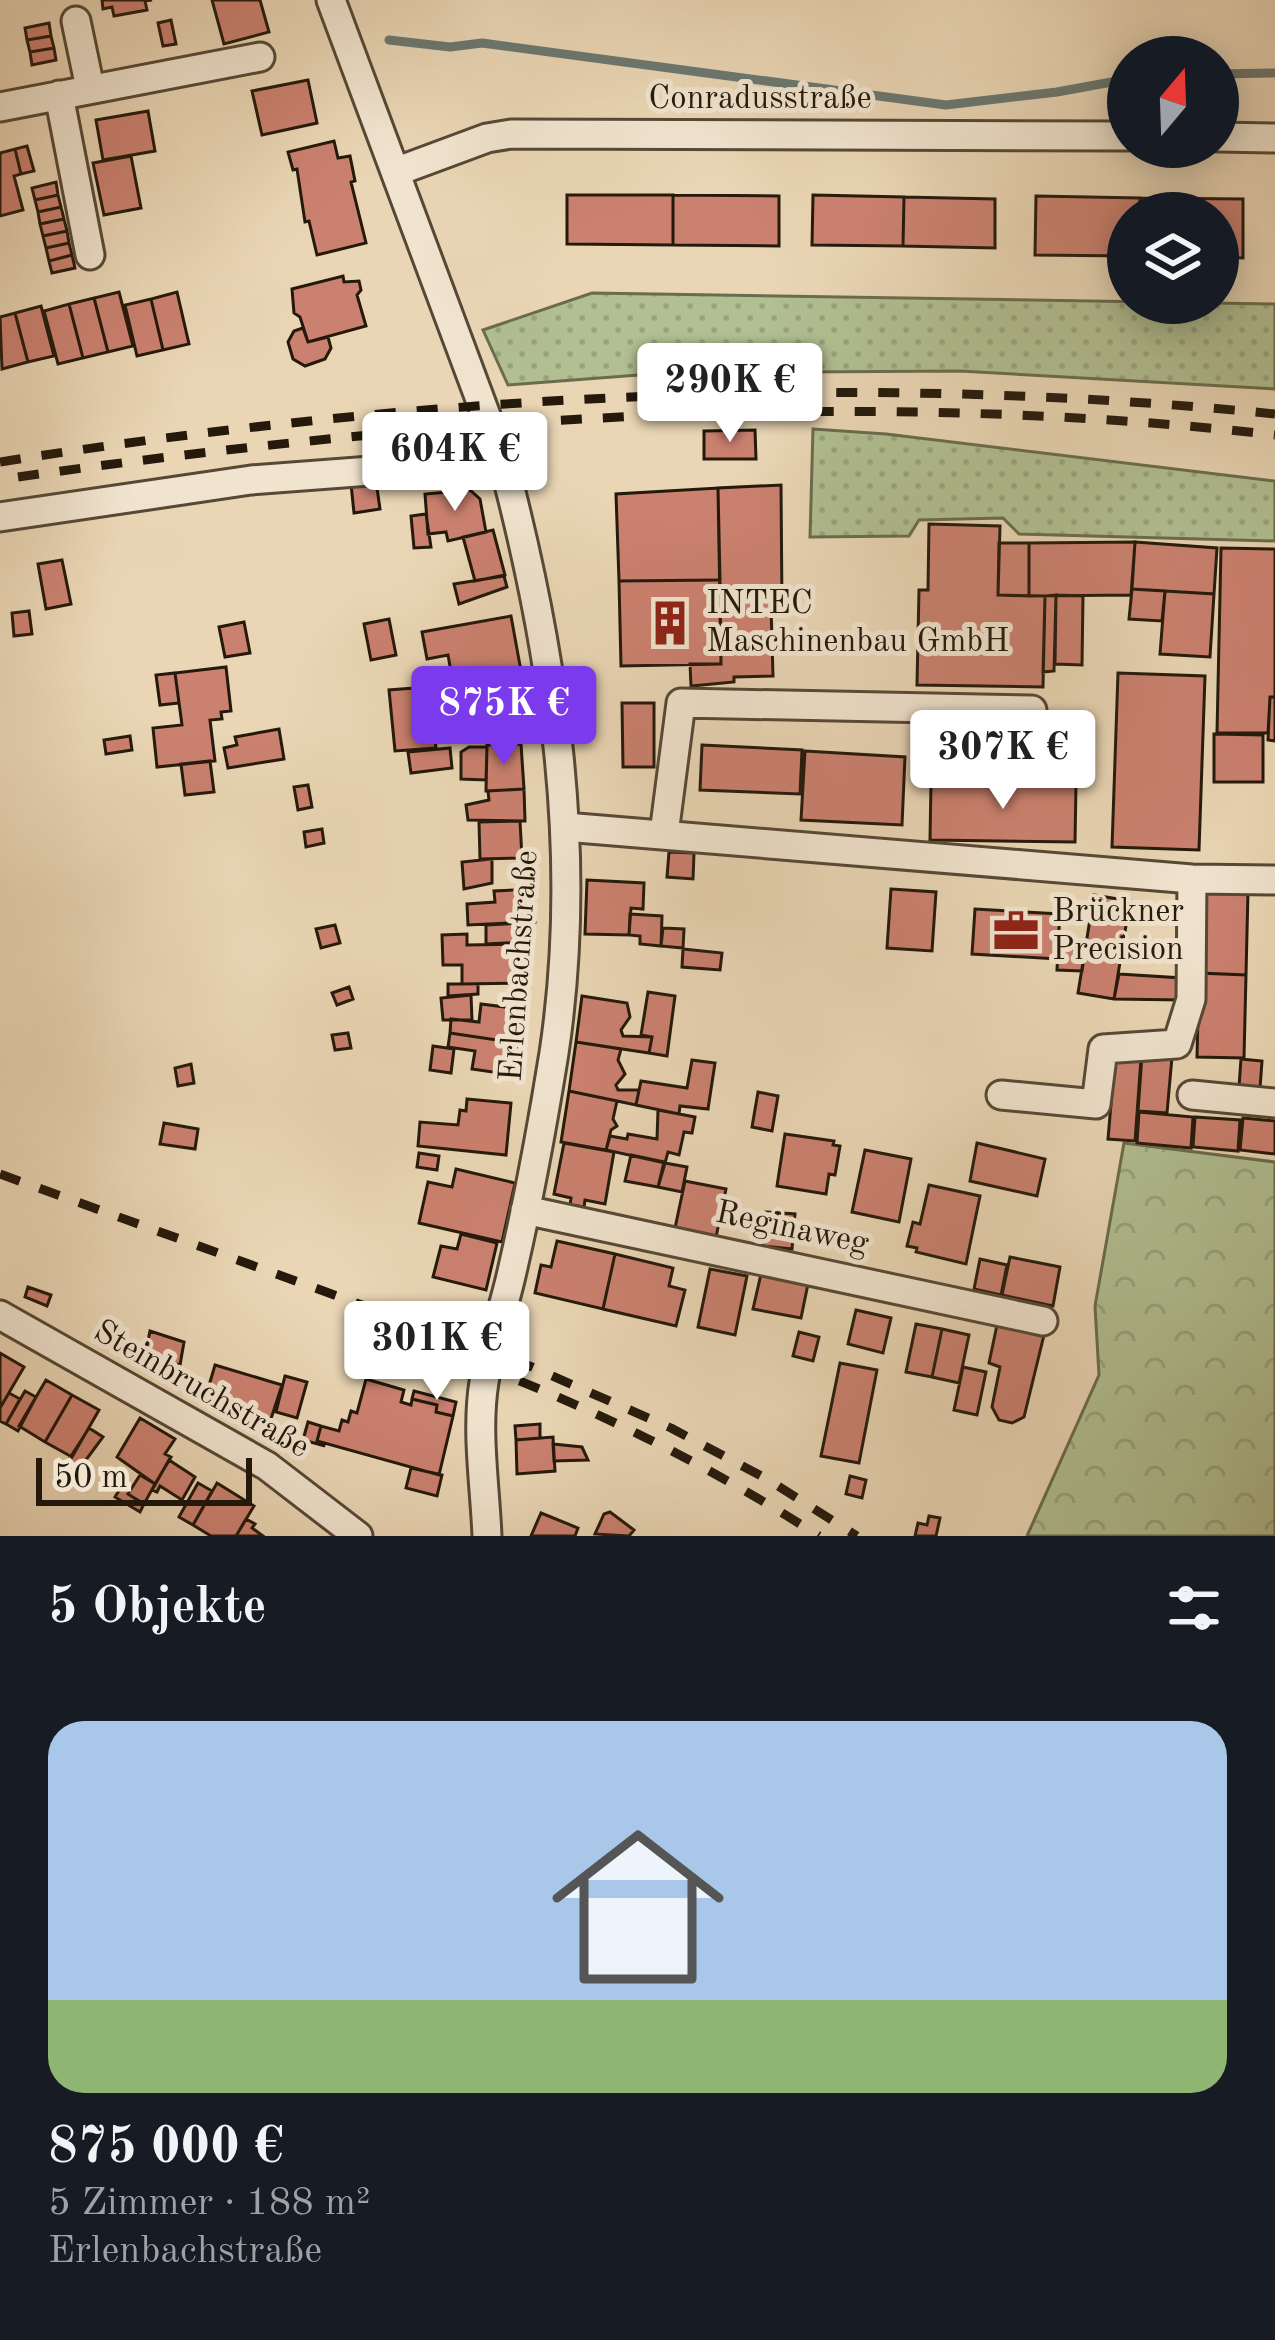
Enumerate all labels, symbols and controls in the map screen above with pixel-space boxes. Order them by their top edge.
north arrow [1107,36,1239,168]
map controls [1107,36,1239,324]
street label: Conradusstraße [648,83,872,116]
button: layers [1107,192,1239,324]
pin: 290K € [632,343,828,445]
text: 290K € [664,362,796,401]
pin: 604K € [357,412,553,514]
text: 604K € [389,431,521,470]
place label: INTEC Maschinenbau GmbH [706,588,1009,659]
building icon: INTEC Maschinenbau GmbH [645,598,695,648]
pin: 875K € [406,666,602,768]
text: 875K € [438,685,570,724]
pin: 307K € [905,710,1101,812]
text: 307K € [937,729,1069,768]
street label: Erlenbachstraße [495,849,545,1083]
place label: Brückner Precision [1052,896,1184,967]
office icon: Brückner Precision [991,906,1041,956]
street label: Reginaweg [712,1197,872,1261]
pin: 301K € [339,1301,535,1403]
street label: Steinbruchstraße [88,1315,314,1465]
text: 301K € [371,1320,503,1359]
scale bar [36,1452,252,1505]
text: 50 m [54,1462,128,1495]
icon: filters [1161,1575,1227,1641]
text: 5 Objekte [48,1583,267,1634]
icon: home [530,1799,746,2015]
text: 875 000 € [48,2123,284,2174]
text: 5 Zimmer · 188 m² [48,2184,371,2223]
text: Erlenbachstraße [48,2232,322,2271]

